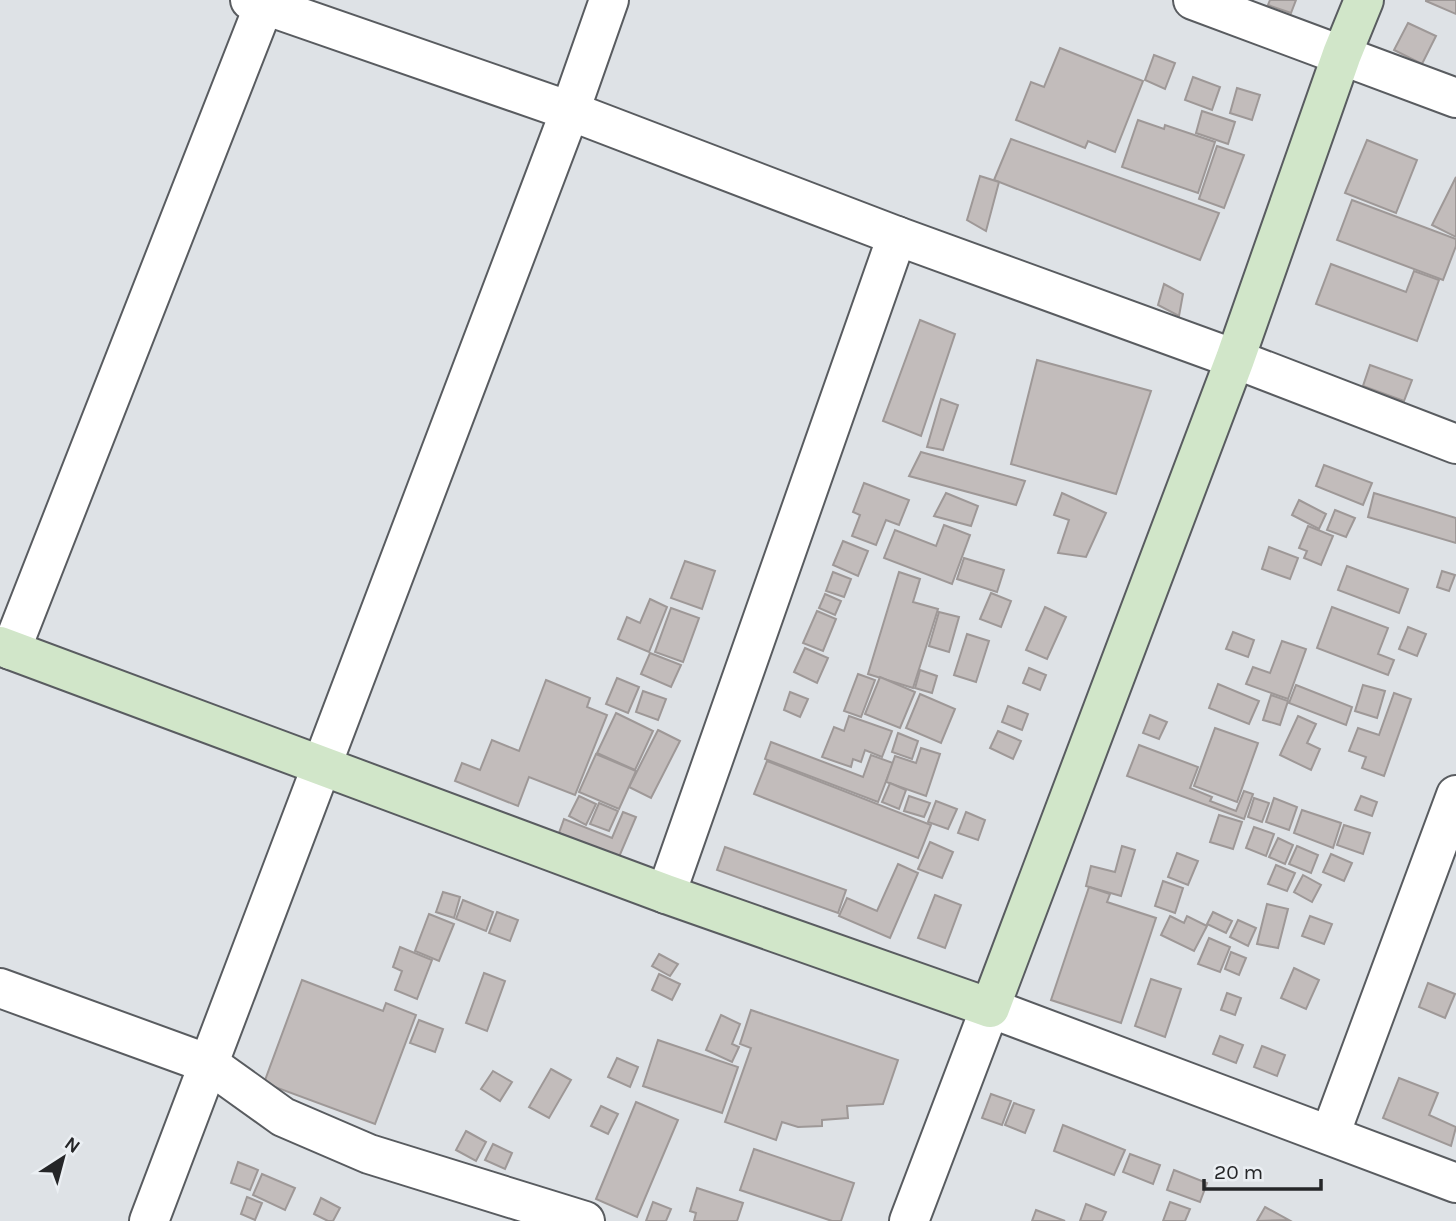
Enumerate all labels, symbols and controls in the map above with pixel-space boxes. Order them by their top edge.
north arrow [28,1123,98,1193]
text: N [60,1132,84,1158]
scale bar [1204,1148,1321,1192]
text: 20 m [1214,1160,1263,1184]

